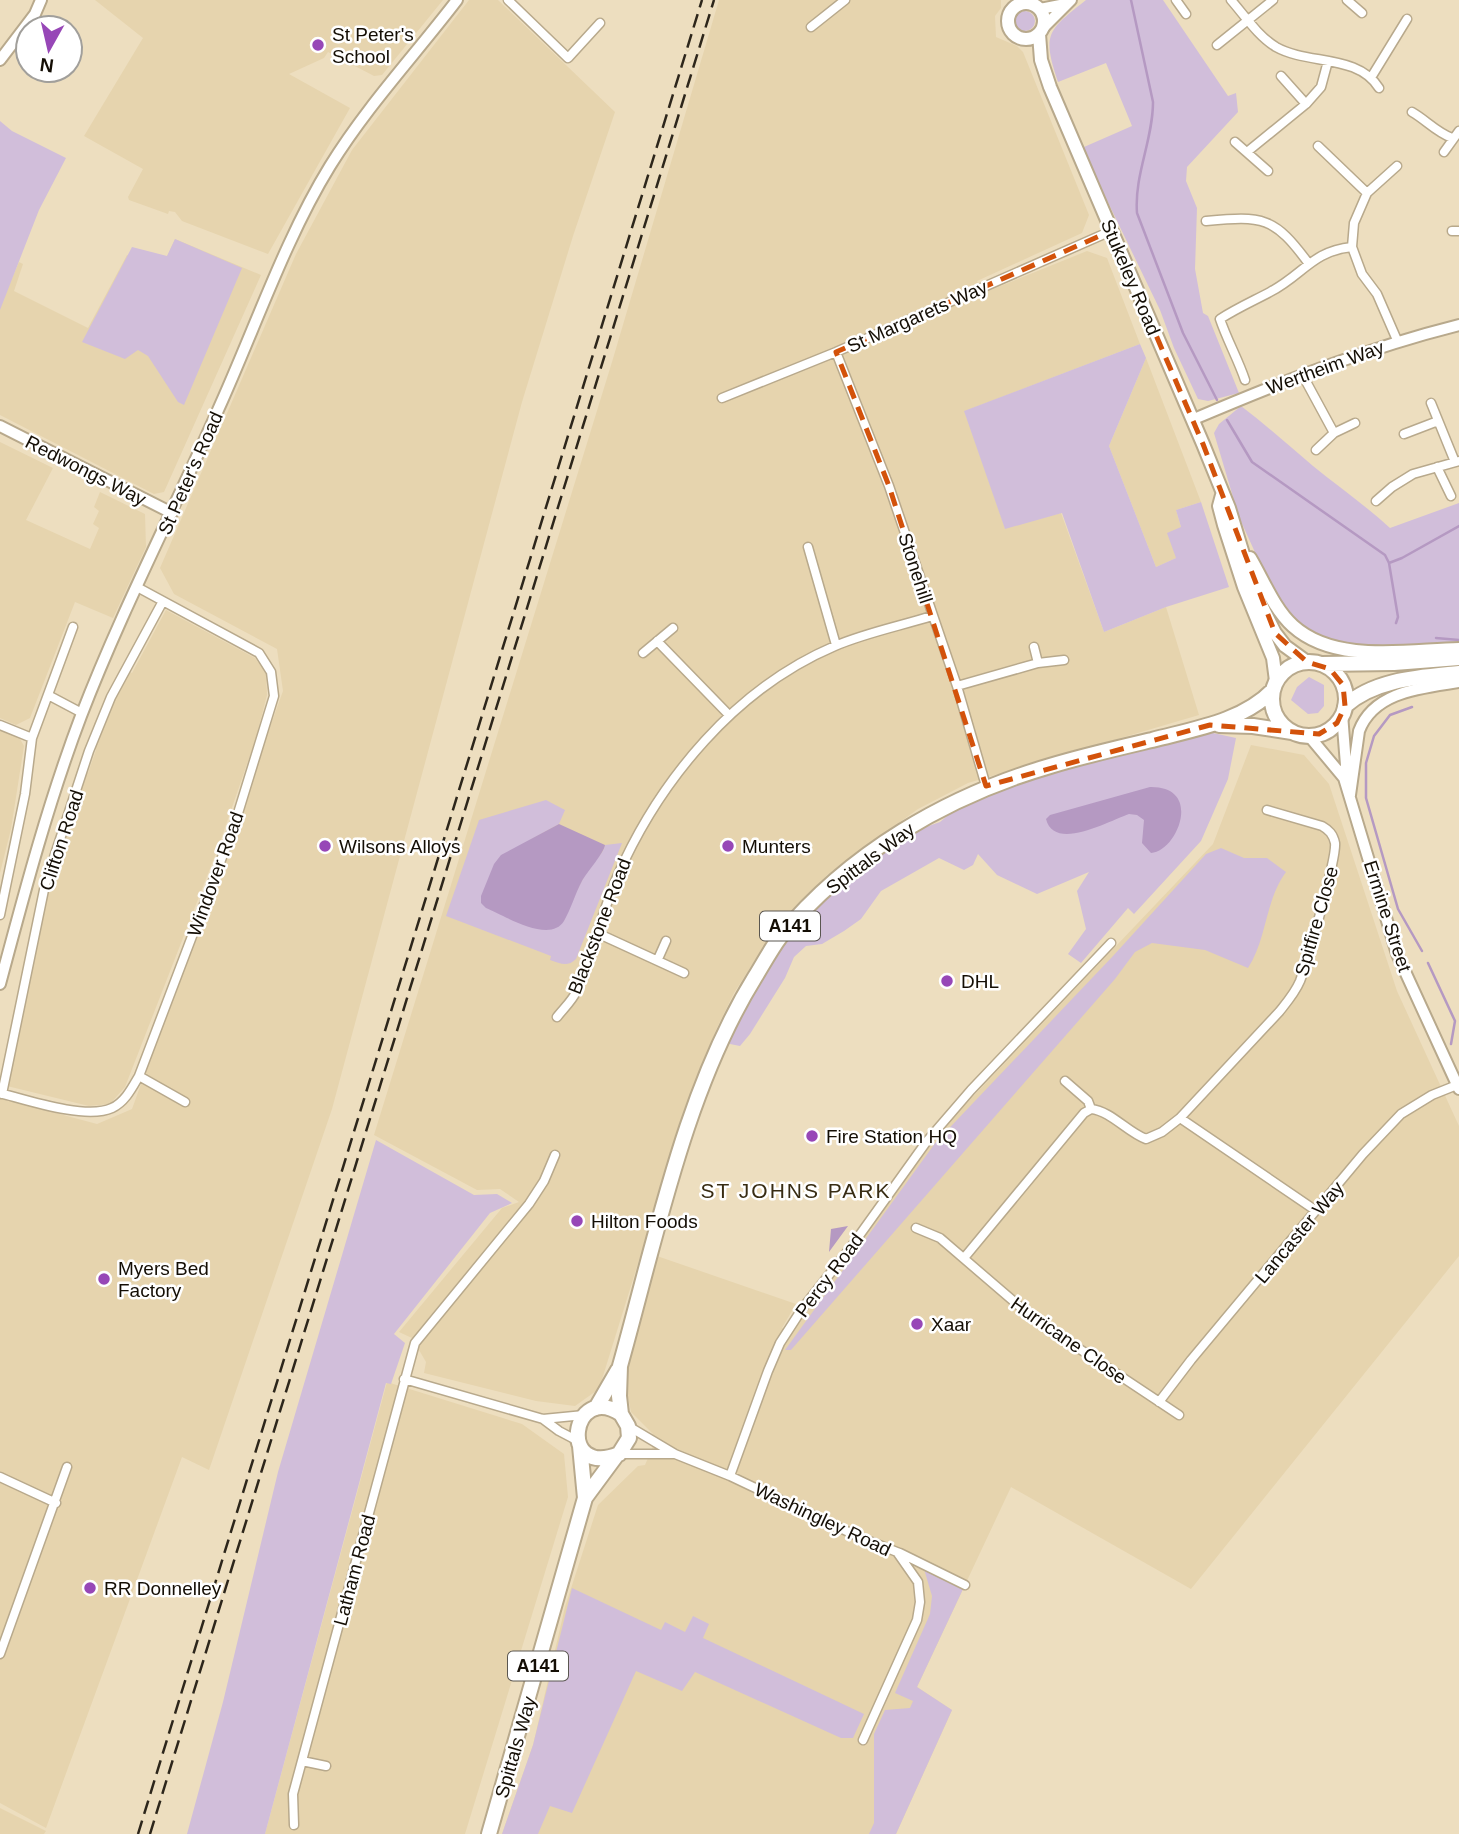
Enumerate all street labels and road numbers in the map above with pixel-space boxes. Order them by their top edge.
street label: Stukeley Road [1097,216,1164,338]
street label: St Margarets Way [844,276,991,357]
street label: Wertheim Way [1264,336,1387,398]
street label: St Peter's Road [154,408,227,538]
street label: Redwongs Way [22,431,150,510]
street label: Stonehill [894,530,937,606]
street label: Clifton Road [35,787,88,893]
street label: Windover Road [183,809,248,939]
street label: Spittals Way [822,818,919,898]
street label: Blackstone Road [564,855,635,997]
street label: Ermine Street [1360,858,1416,975]
street label: Spitfire Close [1291,864,1342,978]
road number: A141 [760,911,820,940]
street label: Lancaster Way [1251,1177,1348,1287]
street label: Percy Road [791,1229,868,1321]
street label: Hurricane Close [1007,1293,1131,1388]
street label: Washingley Road [751,1479,894,1560]
street label: Latham Road [330,1512,379,1628]
road number: A141 [508,1652,568,1680]
street label: Spittals Way [491,1693,540,1800]

